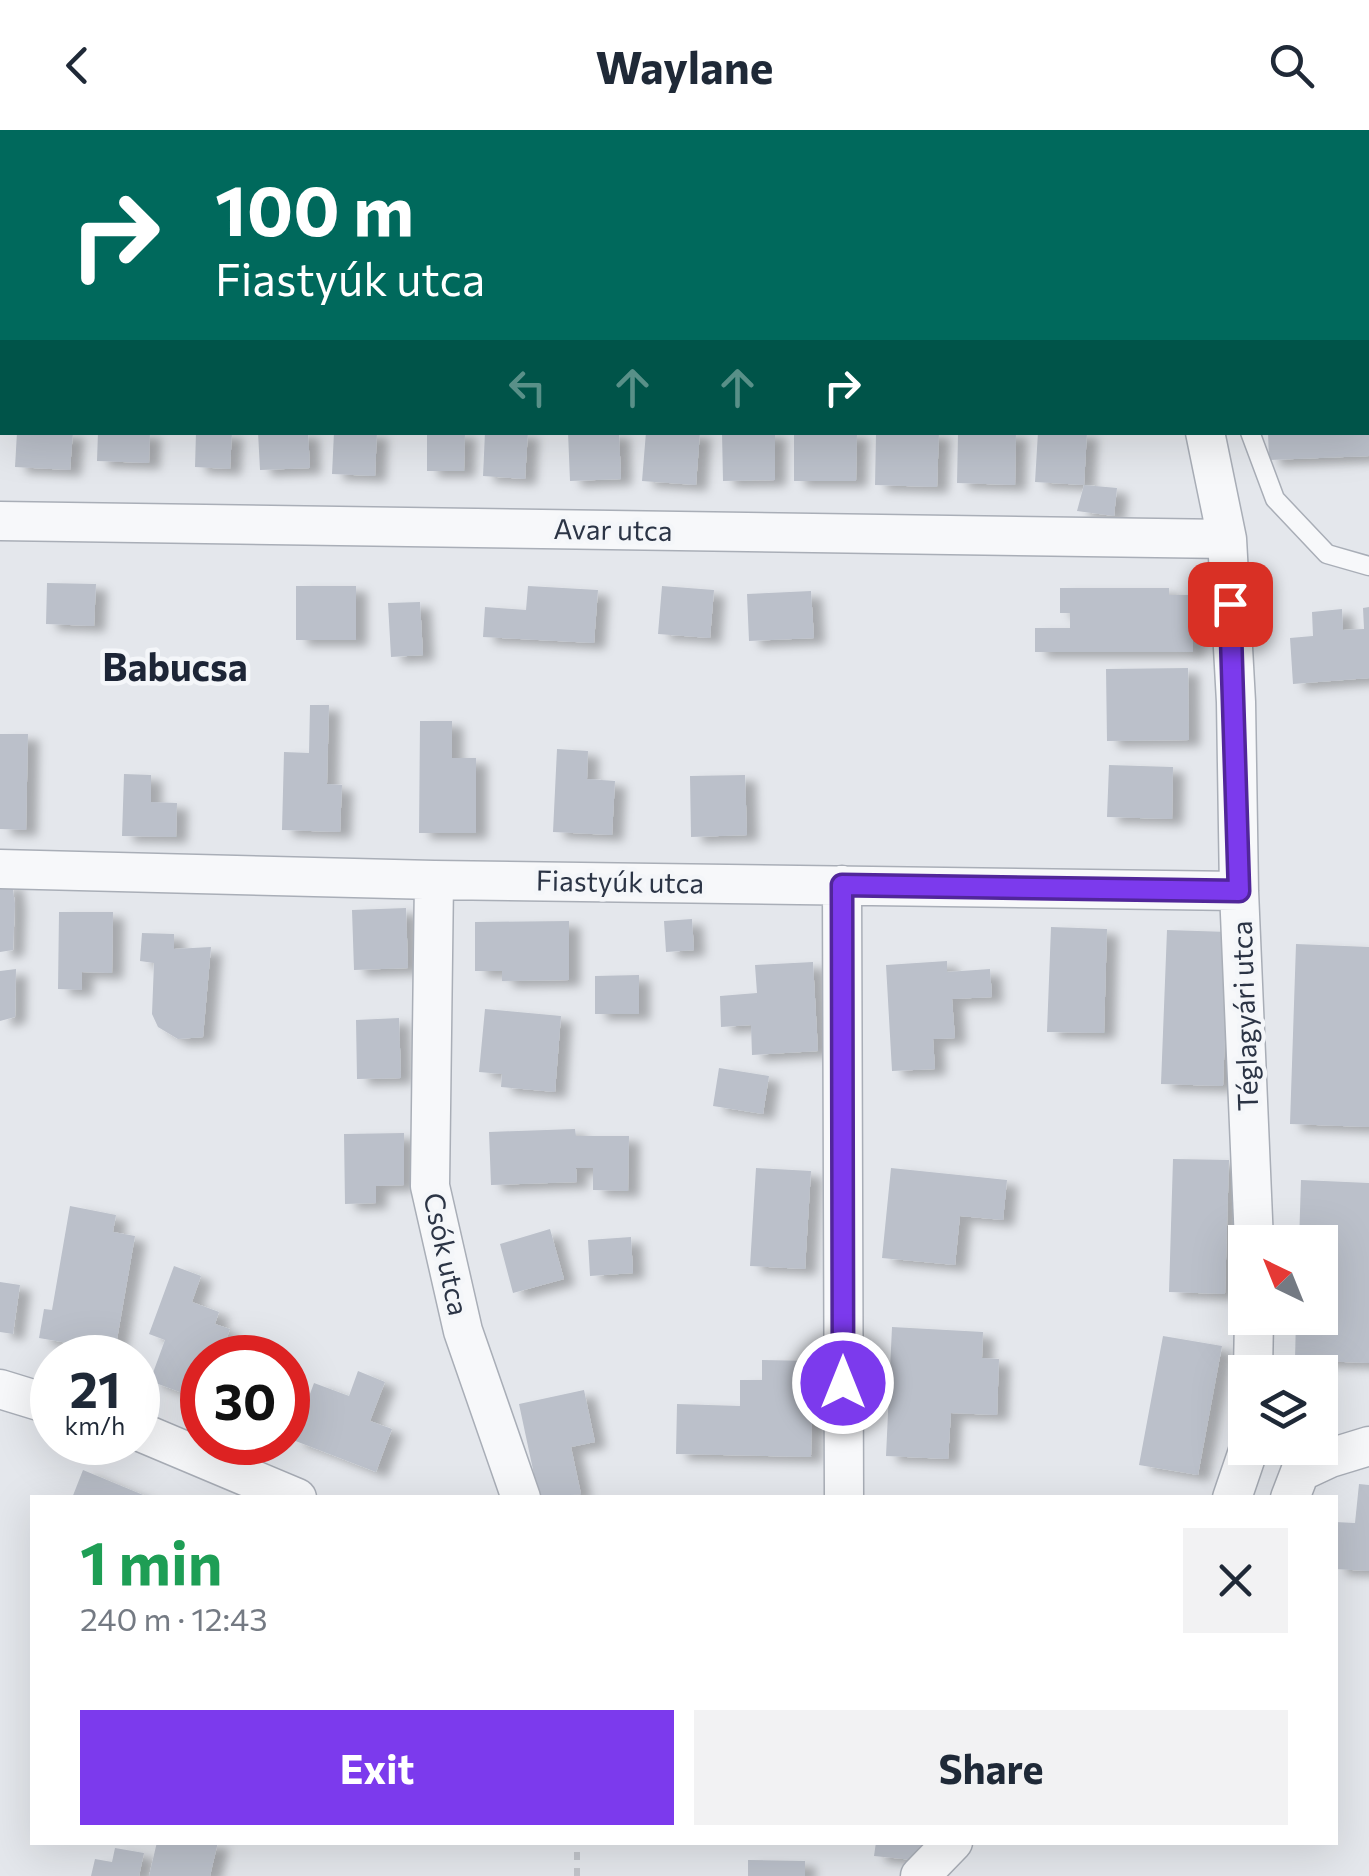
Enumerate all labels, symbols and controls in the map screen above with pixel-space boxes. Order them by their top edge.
icon: back [50,38,105,93]
text: Waylane [595,38,774,93]
icon: search [1264,38,1319,93]
text: 100 m [215,165,414,250]
icon: right [50,170,180,300]
text: Fiastyúk utca [215,250,485,305]
icon: left [500,360,555,415]
icon: ahead [605,360,660,415]
icon: ahead [710,360,765,415]
icon: right [815,360,870,415]
street label: Avar utca [553,511,673,547]
pin [1188,562,1273,647]
icon: arrive [1203,577,1258,632]
district label: Babucsa [102,642,248,689]
street label: Fiastyúk utca [536,863,704,899]
street label: Téglagyári utca [1224,920,1264,1112]
street label: Csók utca [417,1189,477,1318]
north arrow [1228,1225,1338,1335]
map controls [1228,1225,1338,1465]
position arrow [791,1331,895,1435]
speed limit sign: 30 [180,1335,310,1465]
button: layers [1228,1355,1338,1465]
text: 21 [69,1357,121,1418]
text: km/h [65,1410,125,1440]
text: 1 min [80,1524,222,1597]
button: close [1183,1528,1288,1633]
text: 240 m · 12:43 [80,1598,268,1638]
button: Exit [80,1710,674,1825]
button: Share [694,1710,1288,1825]

